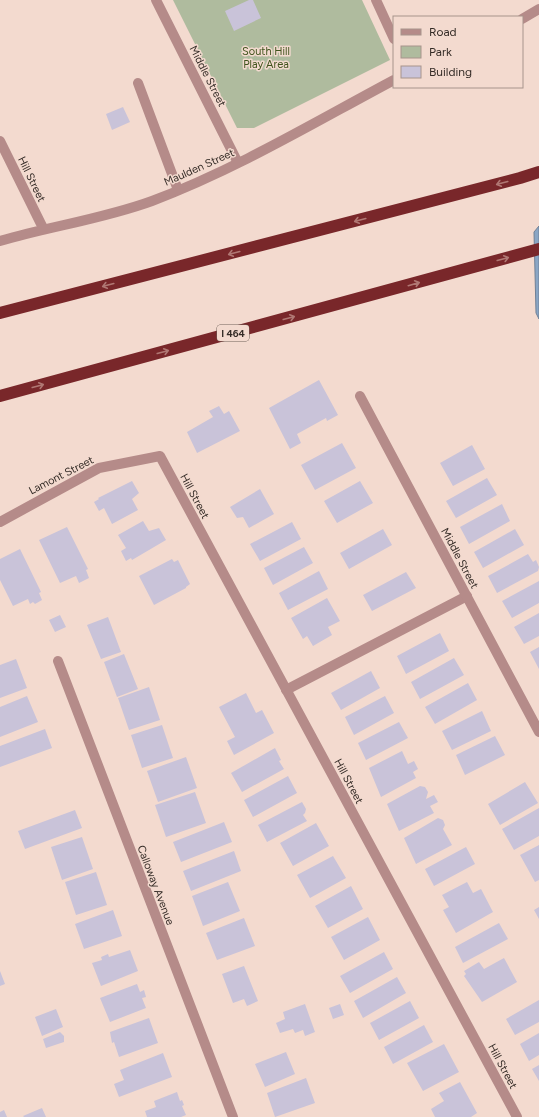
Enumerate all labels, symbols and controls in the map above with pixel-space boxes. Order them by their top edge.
legend [393,16,523,88]
text: Road [429,25,457,39]
street label: Middle Street [187,44,228,109]
park label: South Hill Play Area [242,45,290,71]
text: Park [429,45,452,59]
text: Building [429,65,472,79]
street label: Maulden Street [162,146,236,189]
street label: Hill Street [15,154,48,204]
one-way arrow [496,180,509,187]
one-way arrow [354,217,367,224]
one-way arrow [228,249,241,257]
one-way arrow [496,255,509,262]
one-way arrow [407,280,420,287]
one-way arrow [102,282,115,290]
one-way arrow [282,314,295,321]
road number: I 464 [217,325,249,341]
one-way arrow [156,348,169,355]
one-way arrow [31,382,44,389]
street label: Lamont Street [27,454,96,497]
street label: Hill Street [177,471,212,521]
street label: Middle Street [438,526,481,591]
street label: Hill Street [331,756,366,806]
street label: Calloway Avenue [134,843,177,927]
street label: Hill Street [485,1041,520,1091]

